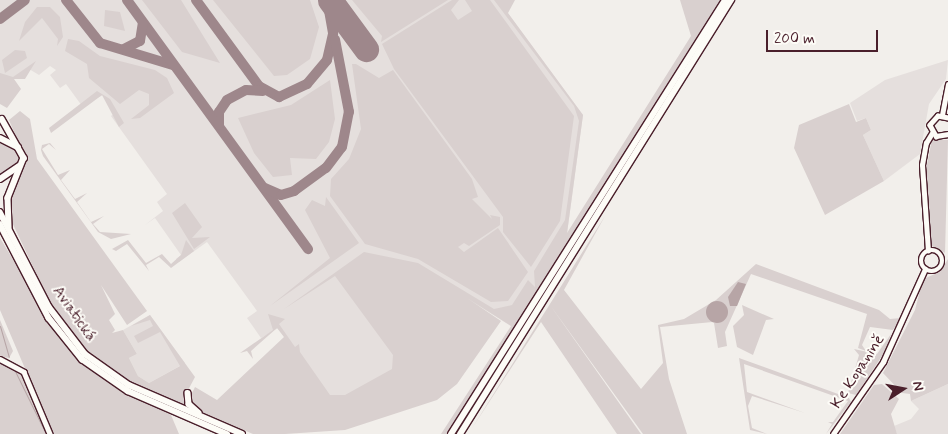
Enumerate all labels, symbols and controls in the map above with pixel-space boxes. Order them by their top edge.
scale bar [768,20,880,52]
text: 200 m [774,29,815,49]
street label: Aviatická [48,283,100,345]
street label: Ke Kopanině [826,330,890,414]
north arrow [878,364,928,414]
text: N [908,380,927,392]

